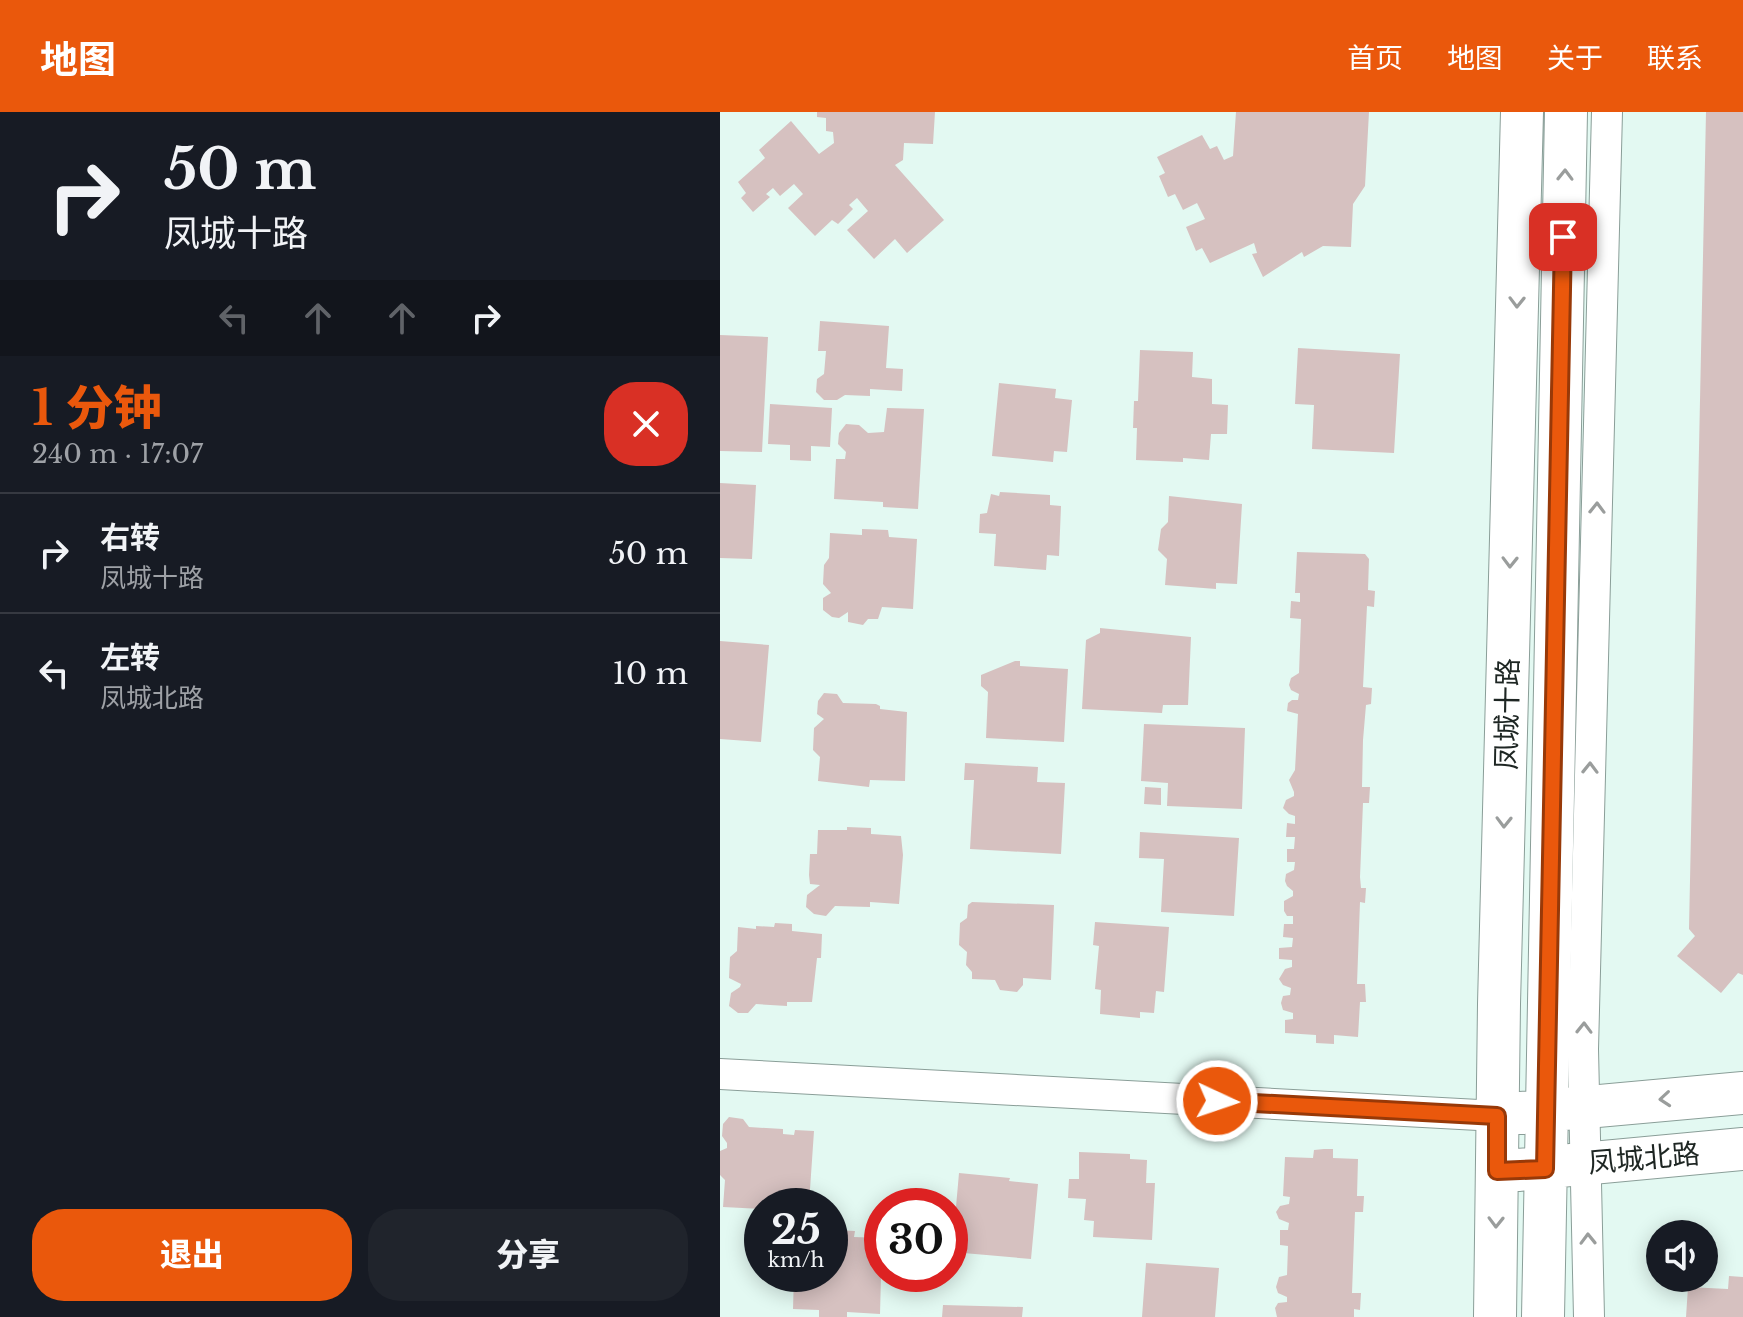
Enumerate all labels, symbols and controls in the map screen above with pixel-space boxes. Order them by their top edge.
text: 地图 [40,36,116,83]
text: 首页 [1347,41,1403,76]
text: 地图 [1447,41,1503,76]
text: 关于 [1547,41,1603,76]
text: 联系 [1647,41,1703,76]
text: 50 m [164,135,316,204]
icon: right [32,144,136,248]
one-way arrow [1556,168,1573,181]
pin [1529,203,1597,271]
text: 凤城十路 [164,211,308,256]
icon: arrive [1541,215,1585,259]
icon: left [212,296,256,340]
icon: ahead [296,296,340,340]
icon: ahead [380,296,424,340]
icon: right [464,296,508,340]
one-way arrow [1508,296,1526,309]
text: 1 分钟 [32,378,162,438]
button: close [604,382,688,466]
text: 240 m · 17:07 [32,438,203,470]
one-way arrow [1588,501,1605,514]
text: 右转 [100,519,160,556]
icon: right [32,531,76,575]
text: 50 m [609,535,688,572]
one-way arrow [1502,556,1519,569]
text: 凤城十路 [100,562,204,594]
text: 左转 [100,639,160,676]
icon: left [32,651,76,695]
text: 10 m [612,655,688,692]
street label: 凤城十路 [1489,658,1526,770]
text: 凤城北路 [100,682,204,714]
one-way arrow [1581,761,1599,774]
one-way arrow [1495,816,1513,829]
one-way arrow [1575,1021,1592,1034]
position arrow [1175,1059,1259,1143]
one-way arrow [1658,1090,1671,1107]
street label: 凤城北路 [1587,1136,1701,1181]
speed limit sign: 30 [864,1188,968,1292]
text: 25 [771,1205,821,1255]
button: 退出 [32,1209,352,1301]
button: 分享 [368,1209,688,1301]
one-way arrow [1487,1216,1505,1229]
map controls [1646,1220,1718,1292]
button: sound [1646,1220,1718,1292]
one-way arrow [1579,1232,1597,1245]
text: km/h [768,1248,824,1272]

